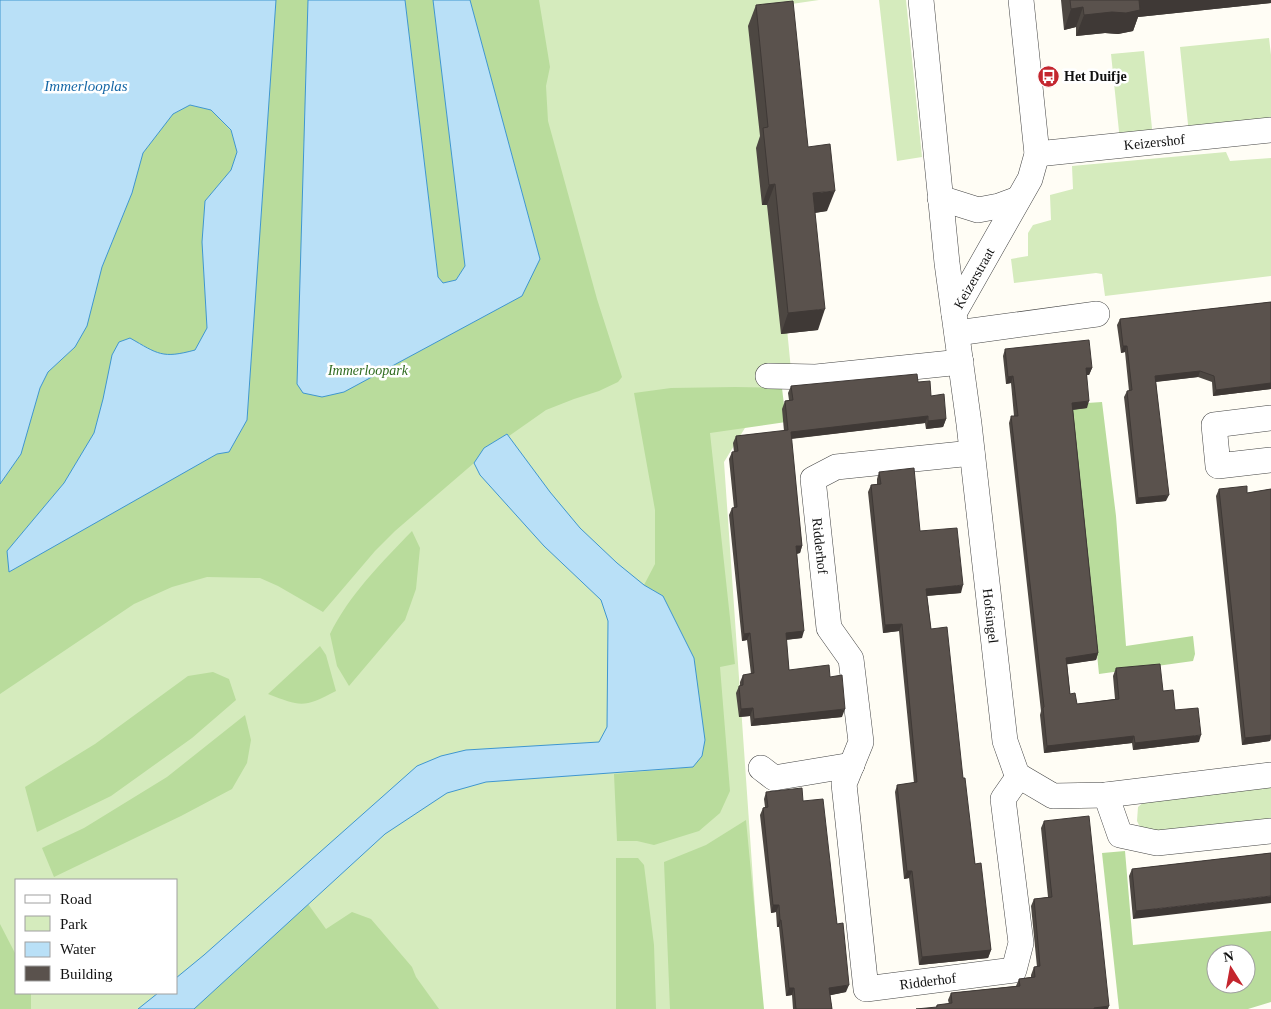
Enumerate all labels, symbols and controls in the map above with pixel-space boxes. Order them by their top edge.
bus stop icon: Het Duifje [1036,64,1060,88]
place label: Het Duifje [1064,69,1127,84]
water label: Immerlooplas [43,78,128,94]
street label: Keizershof [1123,132,1186,153]
street label: Keizerstraat [951,245,997,312]
park label: Immerloopark [327,363,409,378]
street label: Ridderhof [809,517,830,575]
street label: Hofsingel [980,588,1001,644]
legend [15,879,178,994]
text: Road [60,891,92,907]
text: Park [60,916,88,932]
text: Water [60,941,95,957]
north arrow [1206,944,1256,994]
text: N [1222,948,1235,965]
text: Building [60,966,113,982]
street label: Ridderhof [899,970,957,993]

